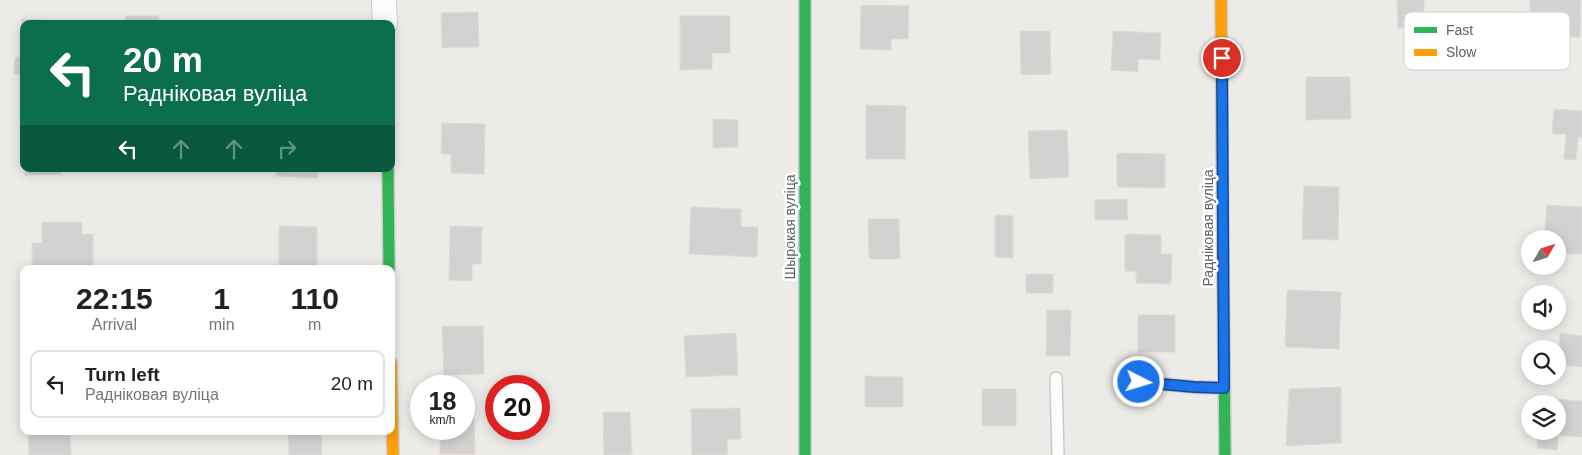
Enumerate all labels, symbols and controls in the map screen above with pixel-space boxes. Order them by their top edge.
legend [1404,12,1570,70]
text: Fast [1446,22,1473,38]
pin [1201,37,1243,79]
icon: left [40,40,105,105]
text: 20 m [123,40,203,79]
icon: arrive [1208,44,1236,72]
text: Slow [1446,44,1477,60]
text: Радніковая вуліца [123,81,307,106]
icon: left [114,135,142,163]
icon: ahead [167,135,195,163]
icon: ahead [220,135,248,163]
icon: right [273,135,301,163]
street label: Радніковая вуліца [1200,169,1216,287]
street label: Шырокая вуліца [782,174,798,280]
north arrow [1521,230,1566,275]
map controls [1521,230,1566,440]
text: 22:15 [76,282,153,315]
text: 1 [213,282,230,315]
text: 110 [291,282,339,315]
button: sound [1521,285,1566,330]
text: Arrival [92,316,137,333]
text: min [209,316,235,333]
text: m [308,316,321,333]
button: search [1521,340,1566,385]
position arrow [1112,355,1164,407]
text: Turn left [85,364,160,385]
icon: left [42,370,70,398]
text: 20 m [331,373,373,394]
speed limit sign: 20 [485,375,550,440]
text: Радніковая вуліца [85,386,219,403]
text: 18 [429,387,456,415]
button: layers [1521,395,1566,440]
text: km/h [429,413,456,427]

